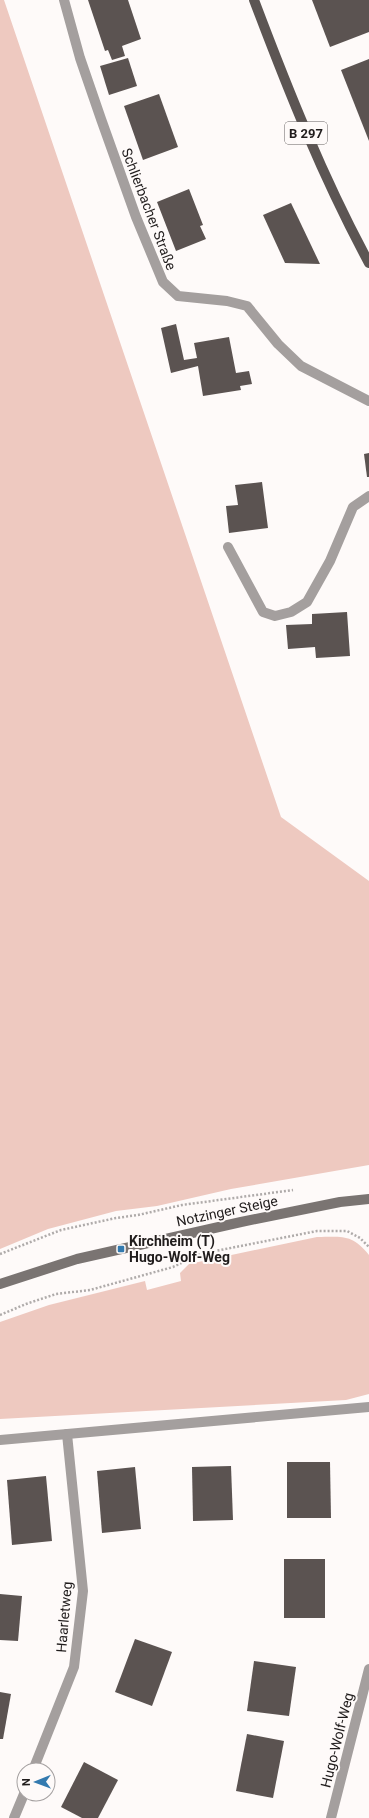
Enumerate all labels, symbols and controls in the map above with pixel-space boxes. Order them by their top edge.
road number: B 297 [285,122,327,144]
street label: Schlierbacher Straße [118,146,180,272]
street label: Notzinger Steige [175,1192,279,1230]
place label: Kirchheim (T) Hugo-Wolf-Weg [129,1233,230,1265]
marker: Kirchheim (T) Hugo-Wolf-Weg [116,1244,126,1254]
street label: Haarletweg [53,1581,75,1653]
street label: Hugo-Wolf-Weg [317,1691,357,1789]
north arrow [16,1762,56,1802]
text: N [20,1778,33,1786]

